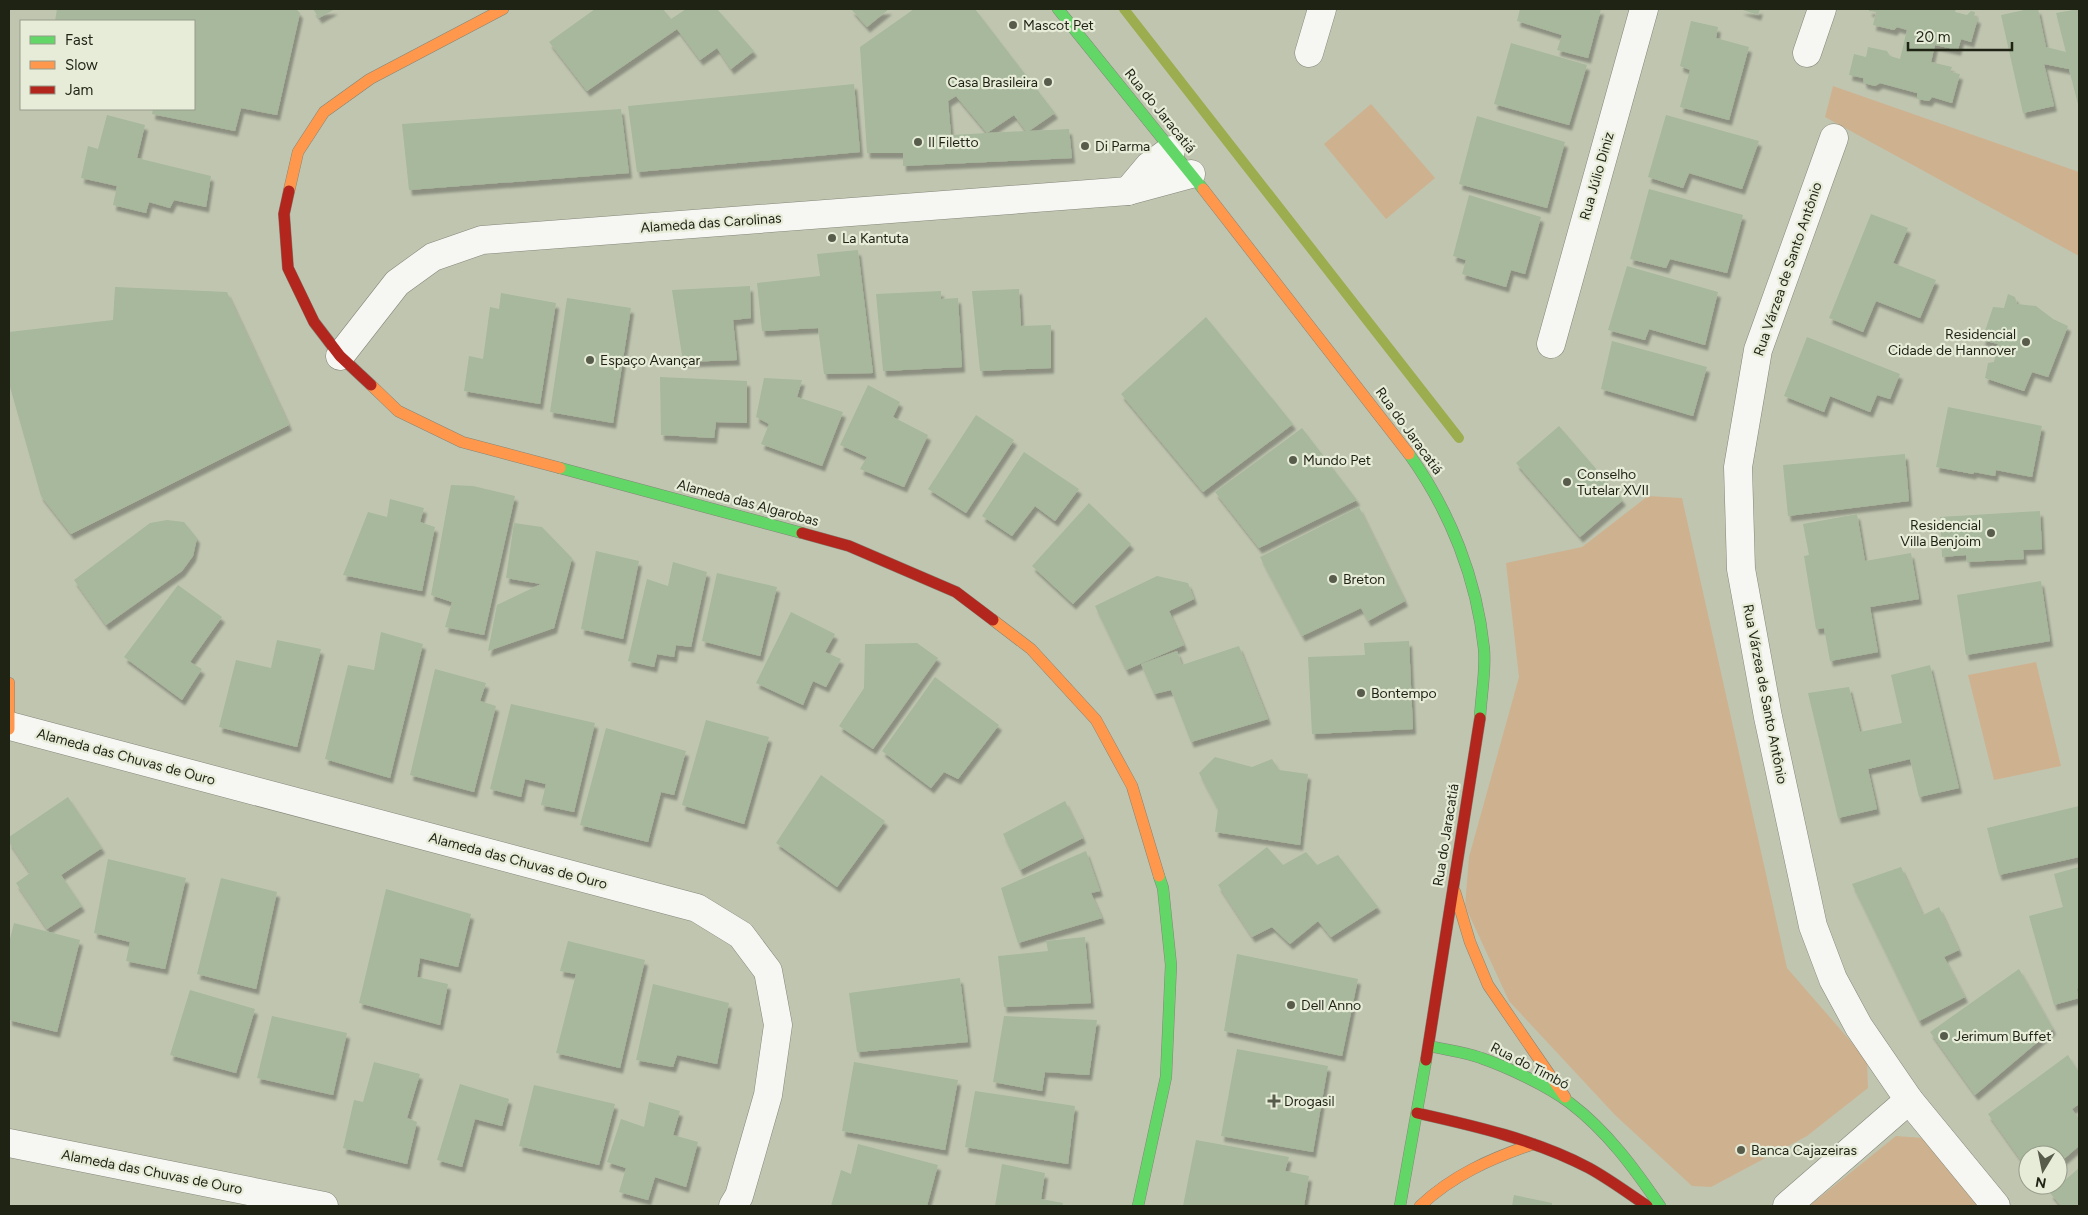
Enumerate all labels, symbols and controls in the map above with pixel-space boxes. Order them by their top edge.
place label: Mascot Pet [1023,17,1094,34]
marker: Mascot Pet [1007,19,1019,31]
legend [20,20,195,110]
scale bar [1908,20,2012,52]
text: 20 m [1916,28,1950,46]
text: Fast [65,31,94,49]
text: Slow [65,56,98,74]
street label: Rua do Jaracatiá [1121,65,1199,157]
place label: Casa Brasileira [948,74,1038,91]
marker: Casa Brasileira [1042,76,1054,88]
text: Jam [65,81,93,99]
street label: Rua Júlio Diniz [1576,130,1618,222]
place label: Il Filetto [928,134,979,151]
marker: Il Filetto [912,136,924,148]
place label: Di Parma [1095,138,1150,155]
marker: Di Parma [1079,140,1091,152]
street label: Rua Várzea de Santo Antônio [1750,180,1826,358]
street label: Alameda das Carolinas [640,210,782,236]
place label: La Kantuta [842,230,909,247]
marker: La Kantuta [826,232,838,244]
place label: Residencial Cidade de Hannover [1888,326,2016,359]
marker: Residencial Cidade de Hannover [2020,336,2032,348]
place label: Espaço Avançar [600,352,700,369]
marker: Espaço Avançar [584,354,596,366]
street label: Rua do Jaracatiá [1372,384,1446,478]
place label: Mundo Pet [1303,452,1371,469]
marker: Mundo Pet [1287,454,1299,466]
place label: Conselho Tutelar XVII [1577,466,1649,499]
street label: Alameda das Algarobas [675,476,821,530]
marker: Conselho Tutelar XVII [1561,476,1573,488]
place label: Residencial Villa Benjoim [1900,517,1981,550]
marker: Residencial Villa Benjoim [1985,527,1997,539]
place label: Breton [1343,571,1385,588]
marker: Breton [1327,573,1339,585]
street label: Rua Várzea de Santo Antônio [1739,603,1791,785]
place label: Bontempo [1371,685,1437,702]
marker: Bontempo [1355,687,1367,699]
street label: Alameda das Chuvas de Ouro [35,725,217,789]
street label: Rua do Jaracatiá [1430,783,1462,887]
street label: Alameda das Chuvas de Ouro [427,829,609,893]
place label: Dell Anno [1301,997,1361,1014]
marker: Dell Anno [1285,999,1297,1011]
place label: Jerimum Buffet [1954,1028,2052,1045]
marker: Jerimum Buffet [1938,1030,1950,1042]
street label: Rua do Timbó [1488,1039,1572,1093]
place label: Drogasil [1284,1093,1335,1110]
marker: Drogasil [1268,1095,1280,1107]
place label: Banca Cajazeiras [1751,1142,1857,1159]
marker: Banca Cajazeiras [1735,1144,1747,1156]
north arrow [2018,1145,2068,1195]
street label: Alameda das Chuvas de Ouro [60,1146,244,1198]
text: N [2034,1173,2048,1192]

